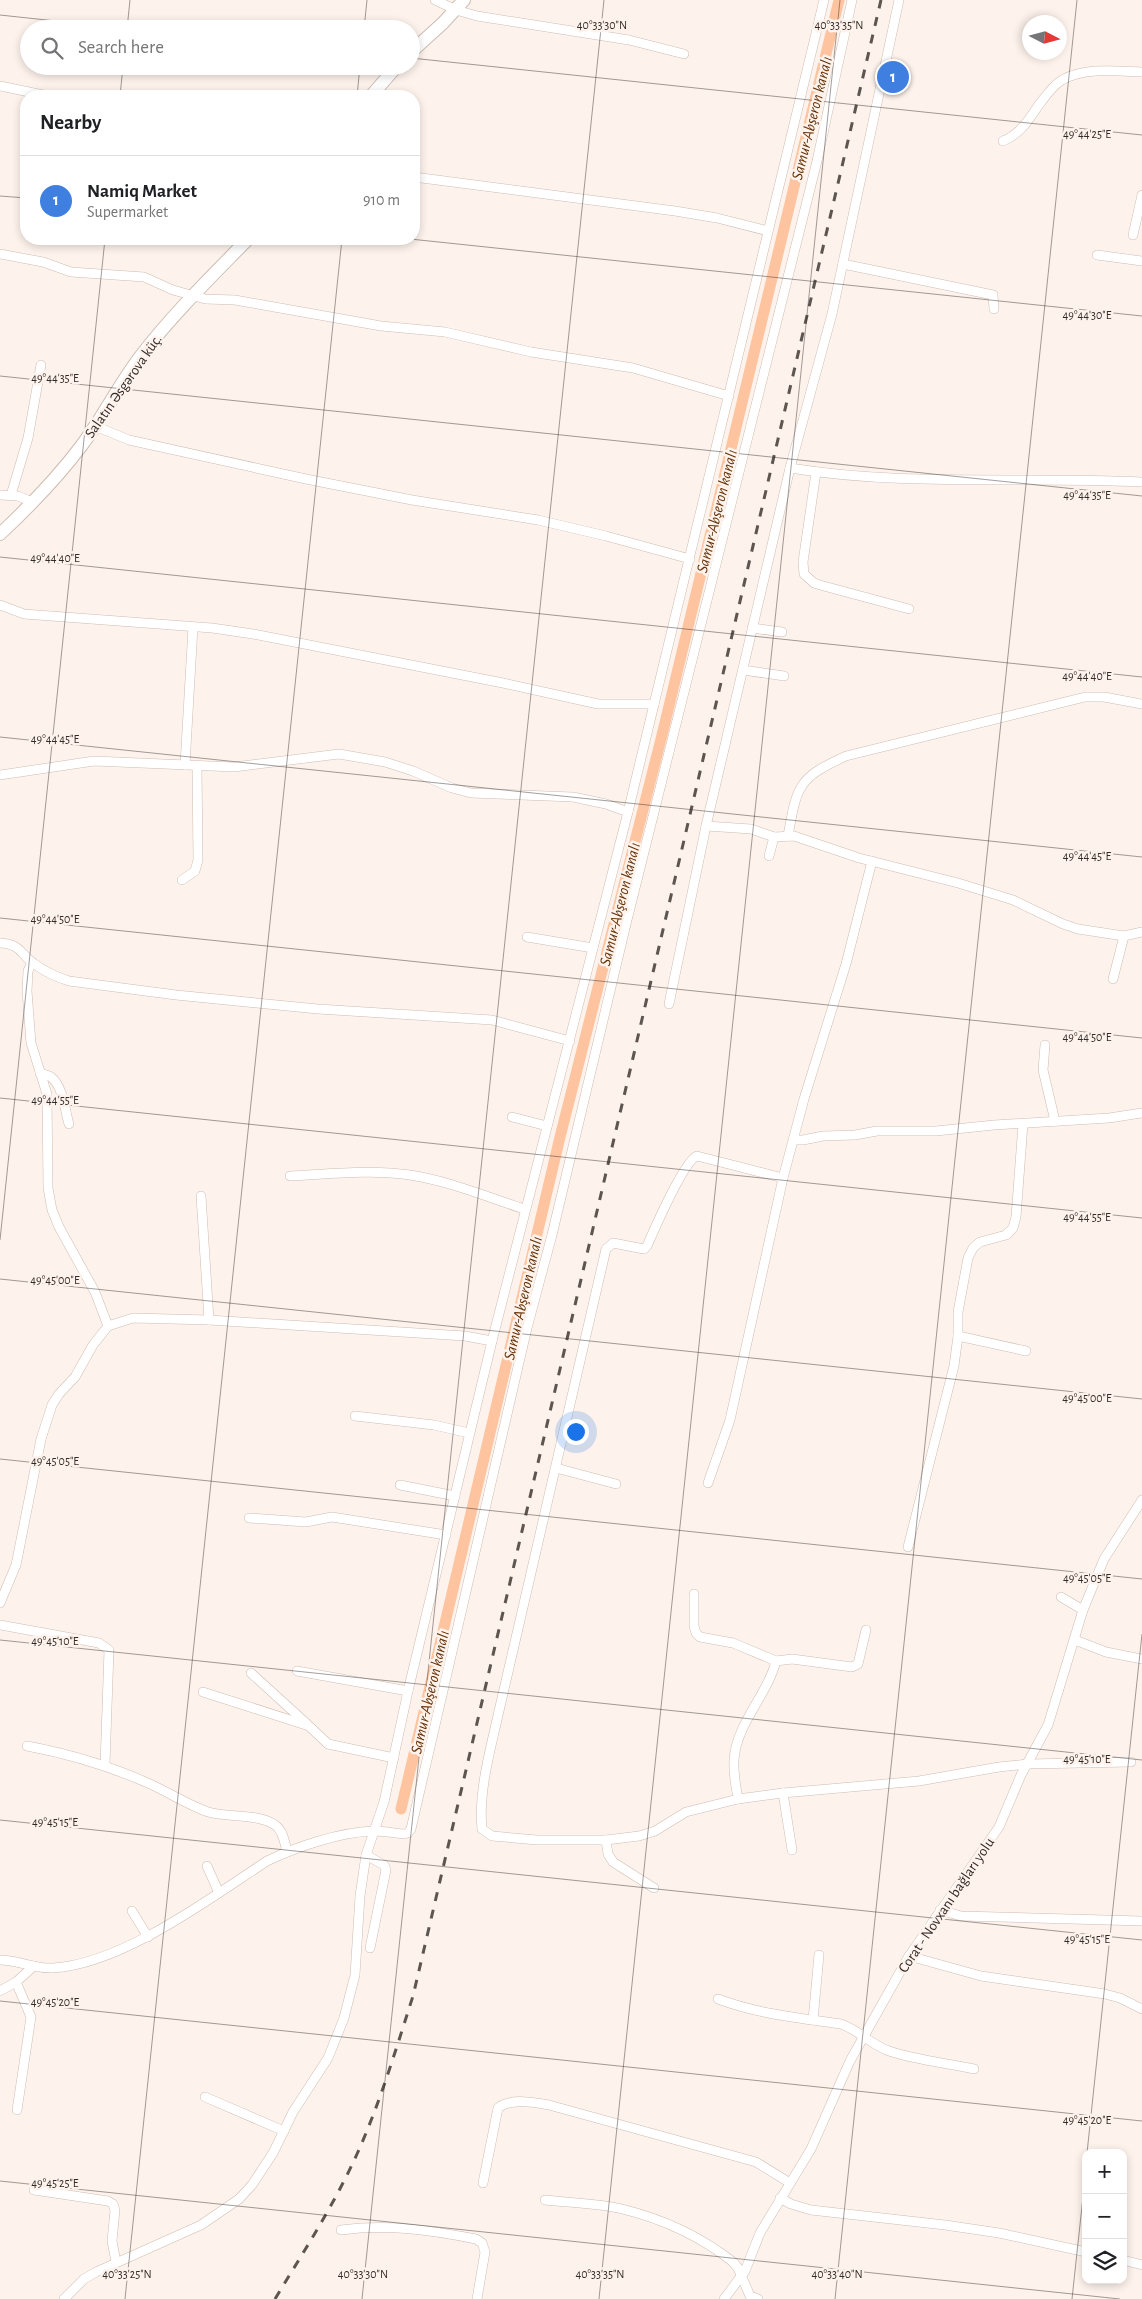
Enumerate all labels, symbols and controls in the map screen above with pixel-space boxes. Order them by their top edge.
north arrow [1022,15,1067,60]
text: 40°33'30"N [577,19,627,31]
text: 40°33'35"N [814,19,864,31]
search box [20,20,420,75]
icon: search [38,34,66,62]
text: Search here [78,38,164,57]
water label: Samur-Abşeron kanalı [789,55,835,181]
pin: 1 [877,58,909,96]
text: Nearby [40,112,101,133]
text: 49°44'25"E [1063,128,1111,140]
text: Namiq Market [87,182,197,201]
text: 1 [53,192,59,208]
text: 910 m [363,192,400,208]
text: Supermarket [87,204,168,220]
text: 49°44'30"E [1063,309,1112,321]
street label: Salatın Əsgərova küç. [82,332,165,441]
text: 49°44'35"E [31,372,79,384]
water label: Samur-Abşeron kanalı [694,448,740,574]
text: 49°44'35"E [1063,489,1111,501]
text: 49°44'40"E [30,552,80,564]
text: 49°44'40"E [1062,670,1112,682]
text: 49°44'45"E [31,733,79,745]
water label: Samur-Abşeron kanalı [597,841,643,967]
text: 49°44'45"E [1063,850,1111,862]
text: 49°44'50"E [31,913,80,925]
text: 49°44'50"E [1063,1031,1112,1043]
text: 49°44'55"E [31,1094,79,1106]
text: 49°44'55"E [1063,1211,1111,1223]
water label: Samur-Abşeron kanalı [501,1235,545,1362]
text: 49°45'00"E [30,1274,80,1286]
text: 49°45'00"E [1062,1392,1112,1404]
your location [563,1419,589,1445]
text: 49°45'05"E [31,1455,79,1467]
text: 49°45'05"E [1063,1572,1111,1584]
water label: Samur-Abşeron kanalı [408,1629,452,1756]
text: 49°45'10"E [31,1635,79,1647]
text: 49°45'10"E [1063,1753,1111,1765]
text: 49°45'15"E [32,1816,78,1828]
street label: Corat - Novxanı bağları yolu [896,1835,997,1975]
text: 49°45'15"E [1064,1933,1110,1945]
text: 49°45'20"E [31,1996,80,2008]
text: 49°45'20"E [1063,2114,1112,2126]
map controls [1082,2149,1127,2284]
button: + [1082,2149,1127,2194]
text: 49°45'25"E [31,2177,79,2189]
button: − [1082,2194,1127,2239]
button: layers [1082,2239,1127,2284]
text: 40°33'25"N [102,2268,152,2280]
text: 40°33'30"N [338,2268,388,2280]
text: 40°33'35"N [575,2268,625,2280]
text: 40°33'40"N [811,2268,863,2280]

